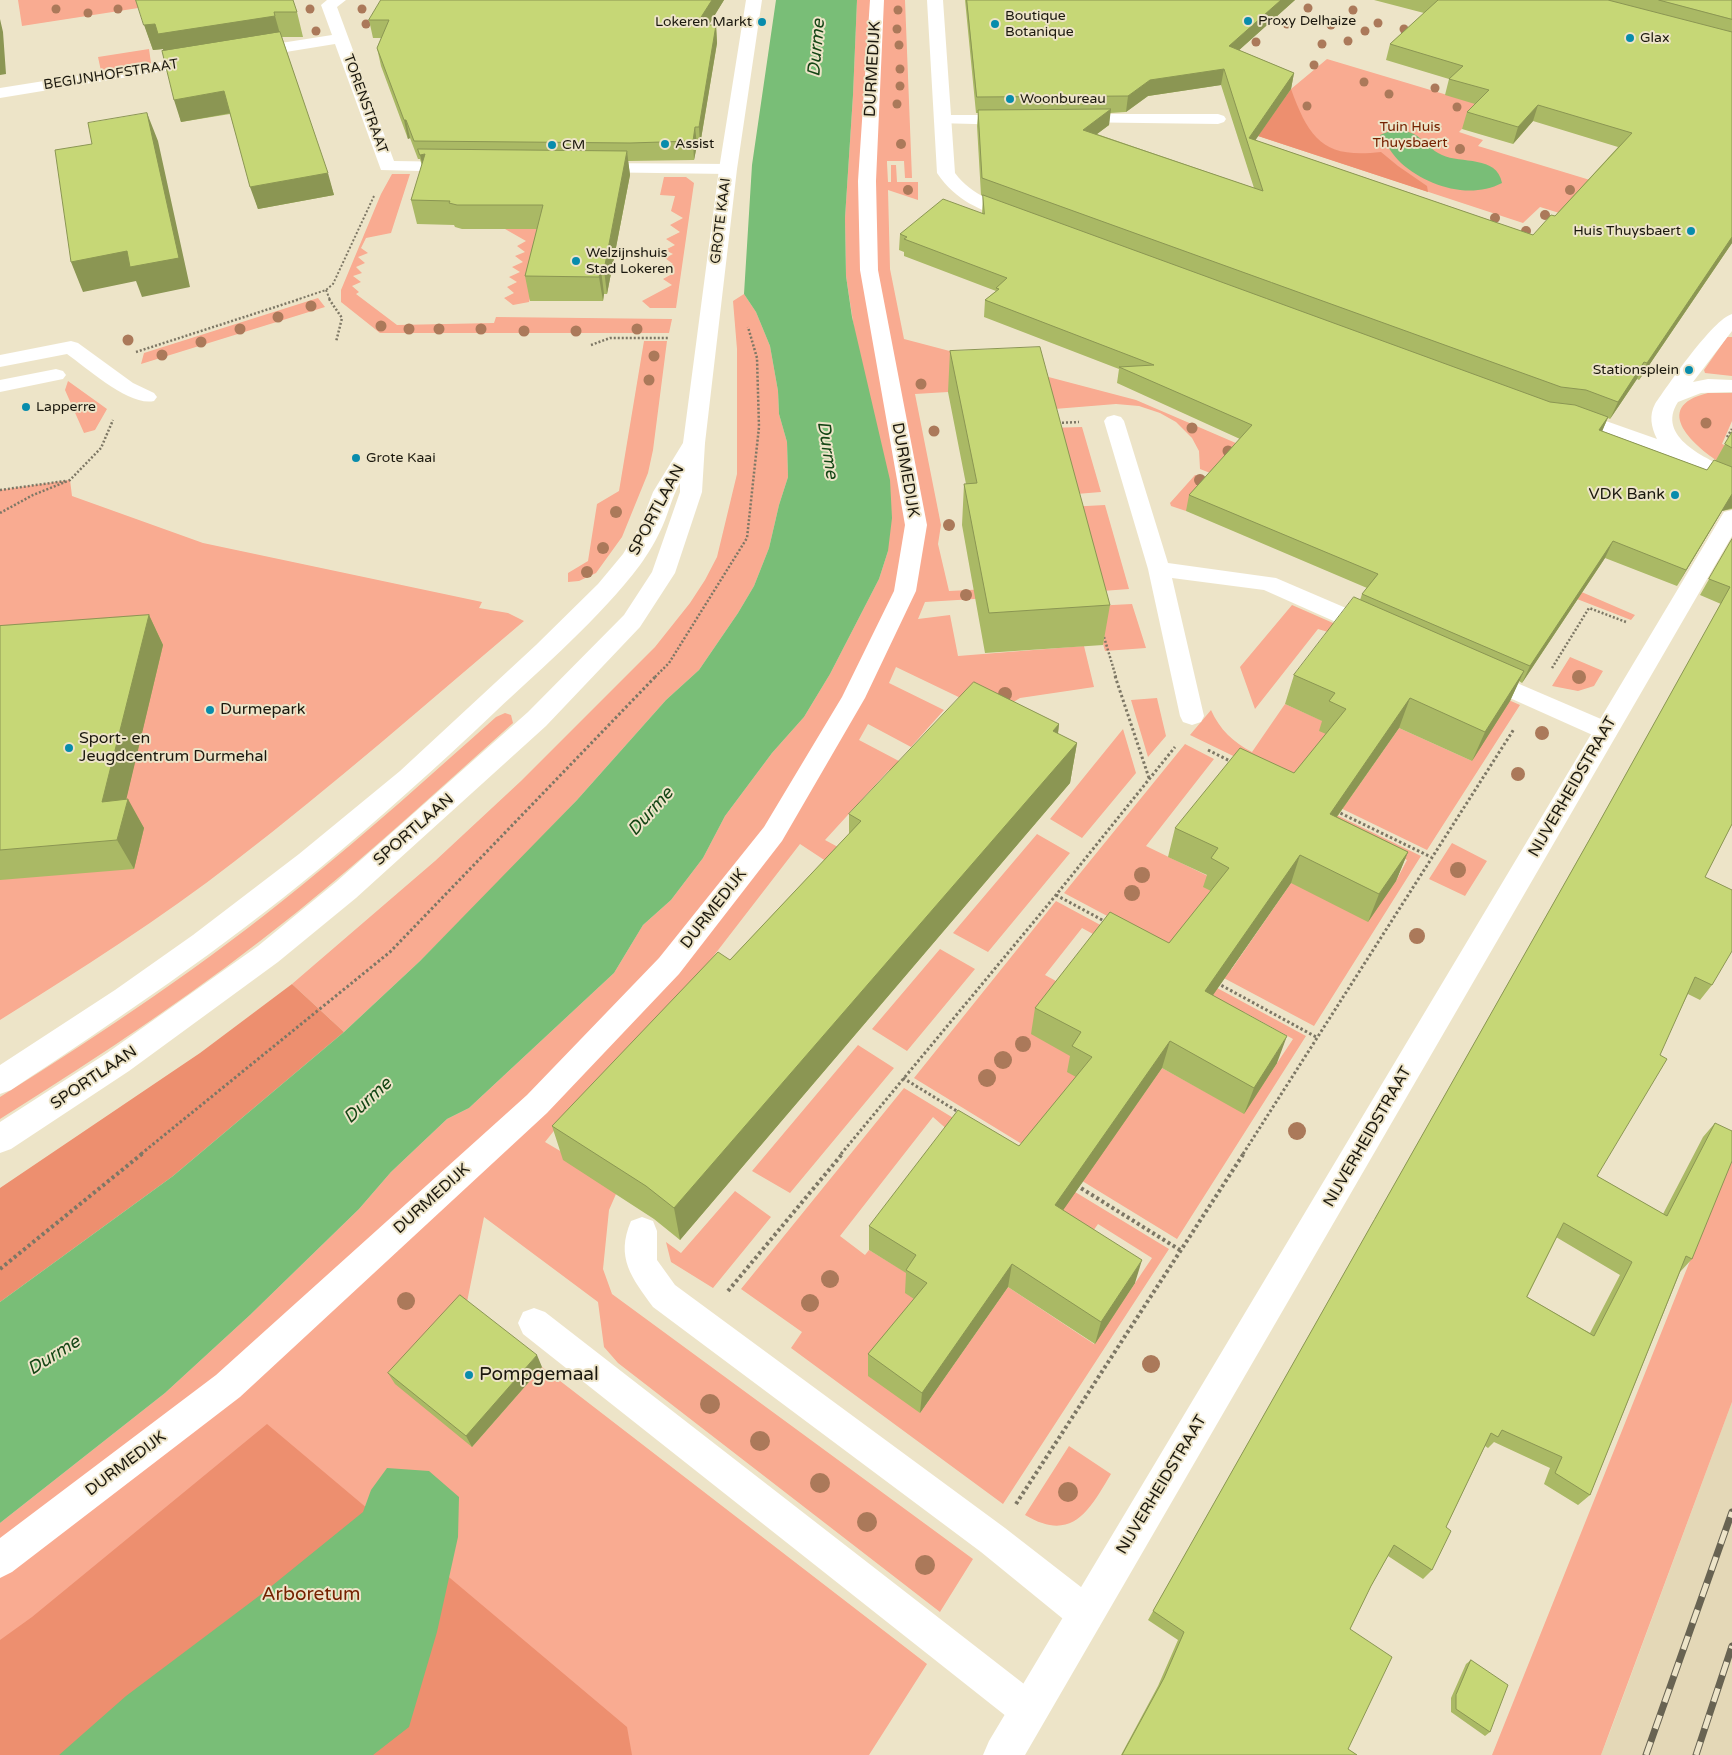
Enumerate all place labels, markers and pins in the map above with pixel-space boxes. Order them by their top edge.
place label: Boutique Botanique [1005,8,1074,40]
place label: Proxy Delhaize [1258,13,1356,29]
place label: Lokeren Markt [655,14,752,30]
marker: Proxy Delhaize [1242,15,1254,27]
marker: Lokeren Markt [756,16,768,28]
marker: Boutique Botanique [989,18,1001,30]
place label: Glax [1640,30,1670,46]
marker: Glax [1624,32,1636,44]
place label: Woonbureau [1020,91,1106,107]
marker: Woonbureau [1004,93,1016,105]
place label: Assist [675,136,714,152]
place label: CM [562,137,585,153]
marker: Assist [659,138,671,150]
marker: CM [546,139,558,151]
place label: Huis Thuysbaert [1573,223,1681,239]
marker: Huis Thuysbaert [1685,225,1697,237]
place label: Welzijnshuis Stad Lokeren [586,245,674,278]
marker: Welzijnshuis Stad Lokeren [570,255,582,267]
place label: Stationsplein [1593,362,1679,378]
marker: Stationsplein [1683,364,1695,376]
place label: Lapperre [36,399,96,415]
marker: Lapperre [20,401,32,413]
place label: Grote Kaai [366,450,436,466]
marker: Grote Kaai [350,452,362,464]
place label: VDK Bank [1588,485,1665,505]
marker: VDK Bank [1669,489,1681,501]
place label: Durmepark [220,700,305,720]
marker: Durmepark [204,704,216,716]
place label: Sport- en Jeugdcentrum Durmehal [79,729,268,767]
marker: Sport- en Jeugdcentrum Durmehal [63,742,75,754]
place label: Pompgemaal [479,1364,599,1386]
marker: Pompgemaal [463,1369,475,1381]

